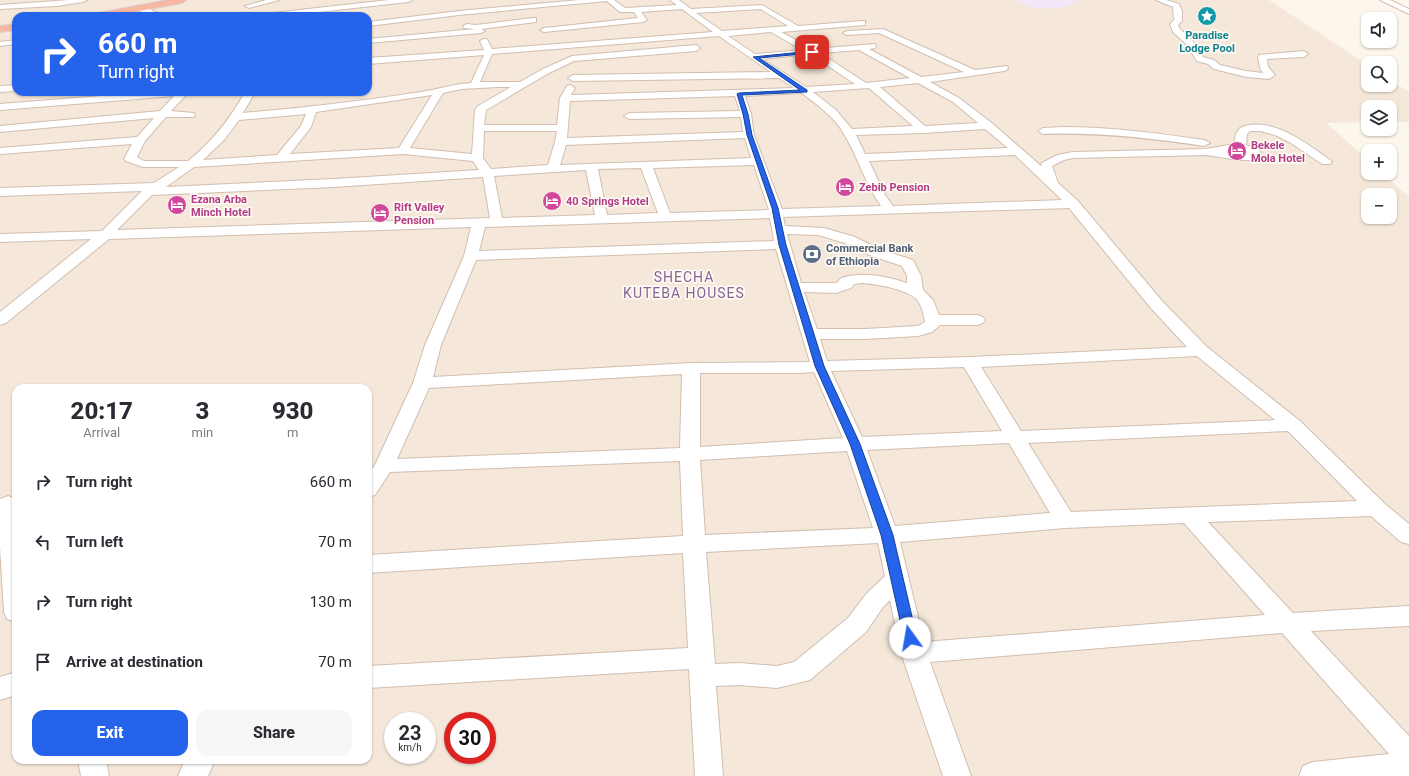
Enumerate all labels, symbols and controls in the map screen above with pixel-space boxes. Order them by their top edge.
place icon: Paradise Lodge Pool [1196,5,1218,27]
map controls [1361,12,1397,224]
button: sound [1361,12,1397,48]
text: 660 m [98,27,177,60]
icon: right [32,28,84,80]
place label: Paradise Lodge Pool [1179,29,1235,55]
pin [795,35,829,69]
icon: arrive [801,41,823,63]
button: search [1361,56,1397,92]
text: Turn right [98,61,175,82]
button: layers [1361,100,1397,136]
place label: Bekele Mola Hotel [1251,139,1305,165]
hotel icon: Bekele Mola Hotel [1226,140,1248,162]
button: + [1361,144,1397,180]
hotel icon: Zebib Pension [834,176,856,198]
place label: Zebib Pension [859,181,930,194]
button: − [1361,188,1397,224]
hotel icon: 40 Springs Hotel [541,190,563,212]
place label: Ezana Arba Minch Hotel [191,193,251,219]
hotel icon: Ezana Arba Minch Hotel [166,194,188,216]
place label: 40 Springs Hotel [566,195,649,208]
place label: Rift Valley Pension [394,201,445,227]
hotel icon: Rift Valley Pension [369,202,391,224]
place label: Commercial Bank of Ethiopia [826,242,914,268]
bank icon: Commercial Bank of Ethiopia [801,243,823,265]
district label: SHECHA KUTEBA HOUSES [623,269,745,301]
text: 20:17 [71,397,133,425]
text: 3 [195,397,209,425]
text: 930 [272,397,313,425]
text: Arrival [83,425,120,440]
text: min [192,425,213,440]
text: m [287,425,298,440]
icon: right [32,471,54,493]
text: Turn right [66,473,132,491]
text: 660 m [310,473,352,491]
icon: left [32,531,54,553]
text: Turn left [66,533,123,551]
text: 70 m [318,533,352,551]
icon: right [32,591,54,613]
text: Turn right [66,593,132,611]
text: 130 m [310,593,352,611]
position arrow [889,617,931,659]
icon: arrive [32,651,54,673]
text: Arrive at destination [66,653,203,671]
text: 70 m [318,653,352,671]
button: Exit [32,710,188,756]
button: Share [196,710,352,756]
speed limit sign: 30 [444,712,496,764]
text: 23 [399,721,421,745]
text: km/h [398,742,422,753]

